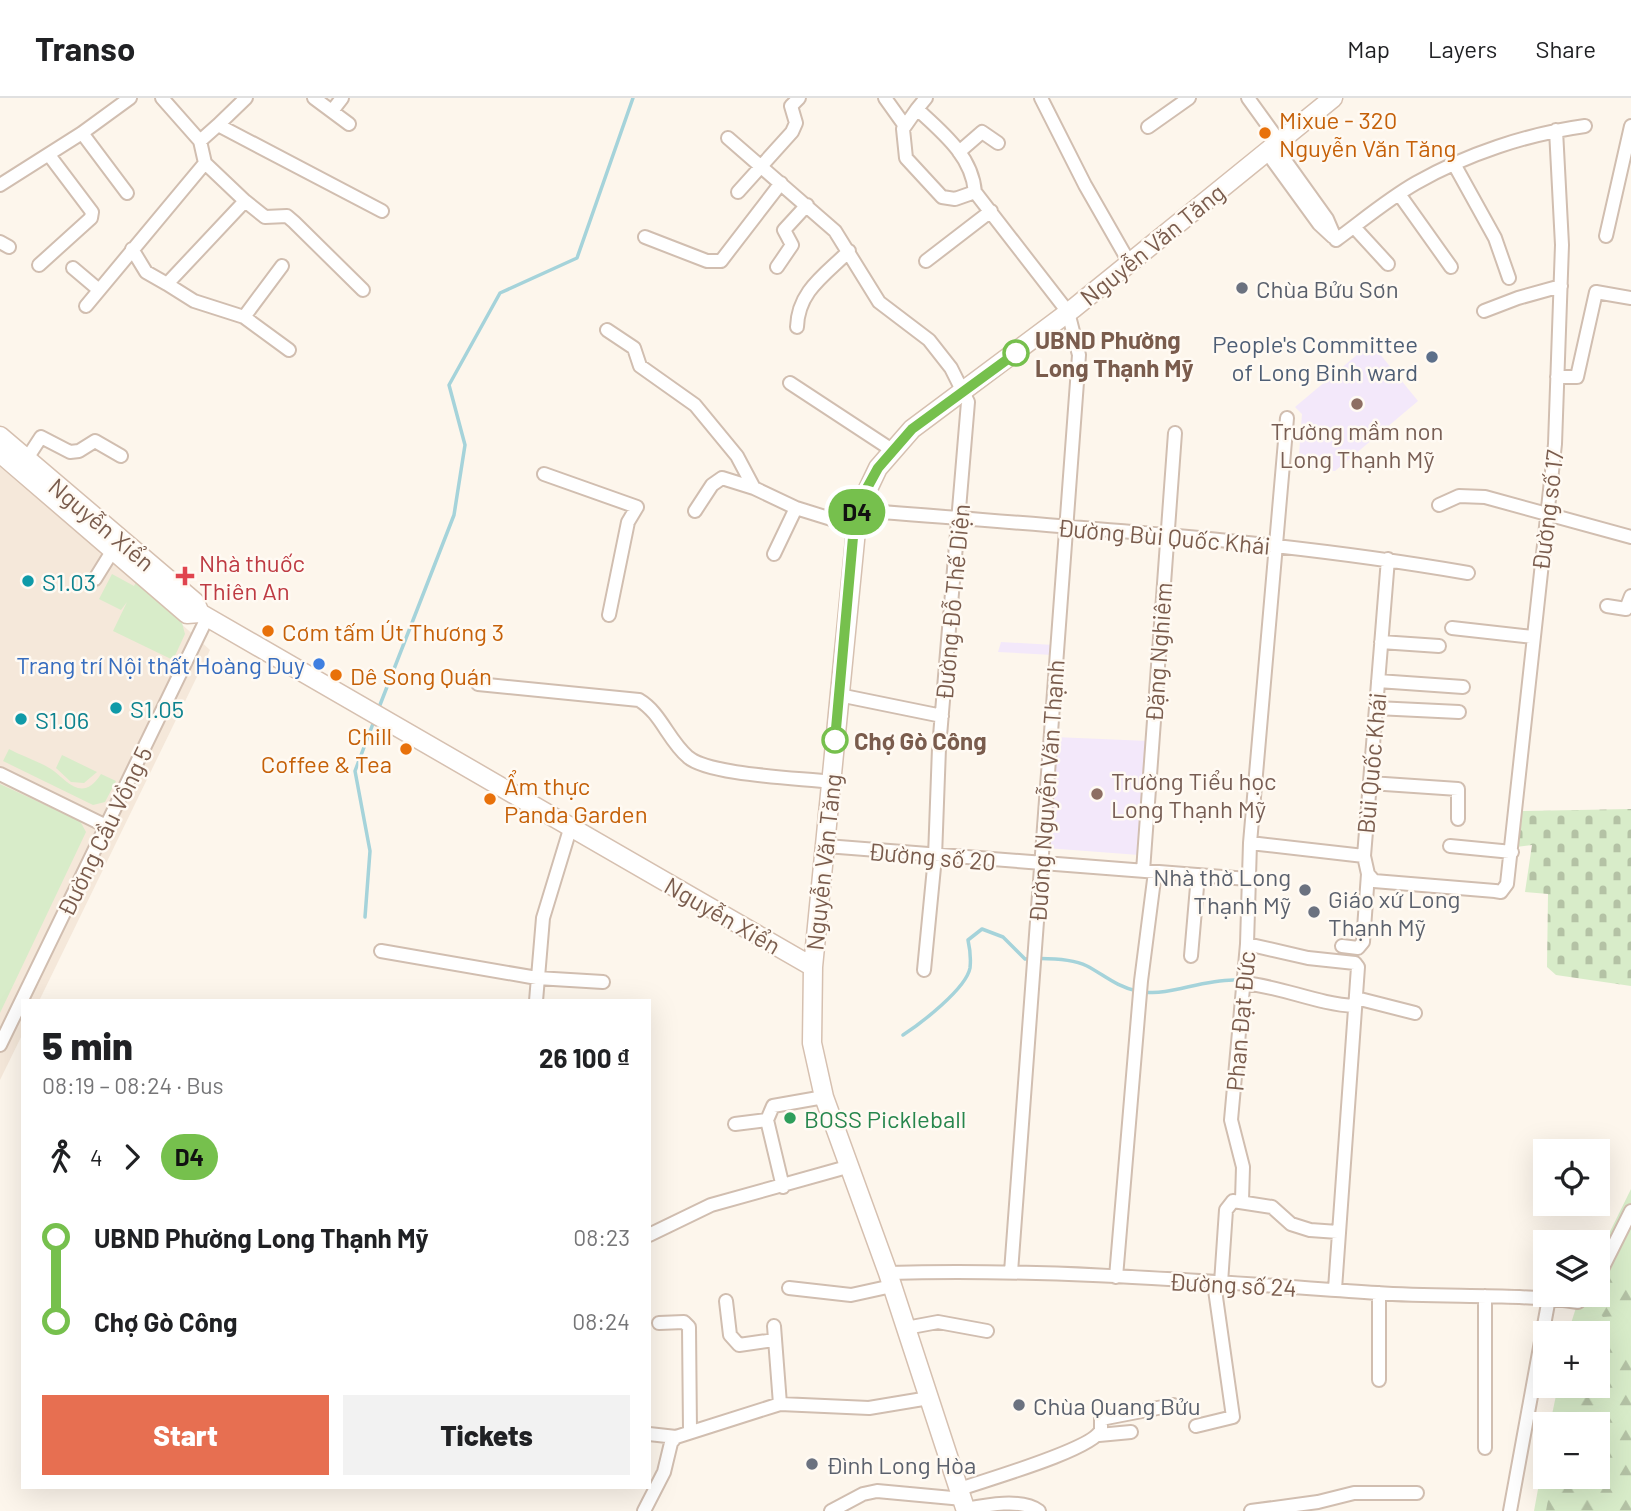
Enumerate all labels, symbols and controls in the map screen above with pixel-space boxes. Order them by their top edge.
text: Transo [35,28,135,68]
text: Map [1347,34,1390,63]
text: Layers [1428,34,1497,63]
text: Share [1535,34,1596,63]
place label: Mixue - 320 Nguyễn Văn Tăng [1279,105,1456,162]
marker: Mixue - 320 Nguyễn Văn Tăng [1257,125,1273,141]
street label: Nguyễn Văn Tăng [1074,177,1230,311]
place label: Chùa Bửu Sơn [1256,274,1399,303]
marker: Chùa Bửu Sơn [1234,280,1250,296]
place label: UBND Phường Long Thạnh Mỹ [1035,325,1194,382]
place label: People's Committee of Long Binh ward [1212,329,1418,386]
marker: UBND Phường Long Thạnh Mỹ [1003,340,1029,366]
marker: People's Committee of Long Binh ward [1424,349,1440,365]
marker: Trường mầm non Long Thạnh Mỹ [1349,396,1365,412]
place label: Trường mầm non Long Thạnh Mỹ [1270,416,1444,473]
street label: Đường số 17 [1525,448,1569,572]
street label: Nguyễn Xiển [43,471,161,577]
line badge: D4 [826,489,888,535]
text: D4 [842,497,872,526]
street label: Đường Đỗ Thế Diện [929,503,975,701]
street label: Đường Bùi Quốc Khái [1056,512,1272,560]
place label: Nhà thuốc Thiên An [199,548,305,605]
place label: S1.03 [42,567,96,596]
marker: Nhà thuốc Thiên An [177,568,193,584]
marker: S1.03 [20,573,36,589]
street label: Đặng Nghiêm [1139,581,1177,723]
place label: Cơm tấm Út Thương 3 [282,617,504,646]
marker: Cơm tấm Út Thương 3 [260,623,276,639]
place label: Trang trí Nội thất Hoàng Duy [16,650,305,679]
marker: Trang trí Nội thất Hoàng Duy [311,656,327,672]
street label: Đường Nguyễn Văn Thạnh [1022,659,1070,923]
place label: Dê Song Quán [350,661,492,690]
marker: Dê Song Quán [328,667,344,683]
street label: Bùi Quốc Khái [1350,691,1392,835]
place label: S1.05 [130,694,184,723]
marker: S1.05 [108,700,124,716]
place label: S1.06 [35,705,89,734]
marker: S1.06 [13,711,29,727]
place label: Chill Coffee & Tea [261,721,392,778]
place label: Chợ Gò Công [854,726,986,755]
marker: Chợ Gò Công [822,727,848,753]
street label: Đường Cầu Vồng 5 [50,741,158,921]
marker: Chill Coffee & Tea [398,741,414,757]
place label: Trường Tiểu học Long Thạnh Mỹ [1111,766,1277,823]
place label: Ẩm thực Panda Garden [504,770,648,828]
street label: Nguyễn Văn Tăng [799,772,847,952]
marker: Trường Tiểu học Long Thạnh Mỹ [1089,786,1105,802]
marker: Ẩm thực Panda Garden [482,791,498,807]
street label: Đường số 20 [867,836,997,876]
place label: Nhà thờ Long Thạnh Mỹ [1153,862,1291,919]
street label: Nguyễn Xiển [660,870,786,960]
marker: Nhà thờ Long Thạnh Mỹ [1297,882,1313,898]
place label: Giáo xứ Long Thạnh Mỹ [1328,884,1460,941]
marker: Giáo xứ Long Thạnh Mỹ [1306,904,1322,920]
street label: Phan Đạt Đức [1219,950,1261,1092]
text: 5 min [42,1022,133,1068]
text: 26 100 ₫ [539,1042,630,1073]
text: 08:19 – 08:24 · Bus [42,1071,224,1099]
place label: BOSS Pickleball [804,1104,966,1133]
marker: BOSS Pickleball [782,1110,798,1126]
icon: walk [42,1138,80,1176]
icon: forward [113,1138,151,1176]
map controls [1533,1139,1610,1489]
button: locate [1533,1139,1610,1216]
text: D4 [175,1142,204,1171]
text: 4 [90,1143,103,1171]
text: UBND Phường Long Thạnh Mỹ [94,1222,429,1253]
text: 08:23 [573,1223,630,1251]
button: layers [1533,1230,1610,1307]
street label: Đường số 24 [1168,1266,1298,1302]
text: Chợ Gò Công [94,1306,238,1337]
text: 08:24 [572,1307,630,1335]
button: + [1533,1321,1610,1398]
place label: Chùa Quang Bửu [1033,1391,1201,1420]
button: Start [42,1395,329,1475]
button: Tickets [343,1395,630,1475]
marker: Chùa Quang Bửu [1011,1397,1027,1413]
button: − [1533,1412,1610,1489]
place label: Đình Long Hòa [826,1450,976,1479]
marker: Đình Long Hòa [804,1456,820,1472]

